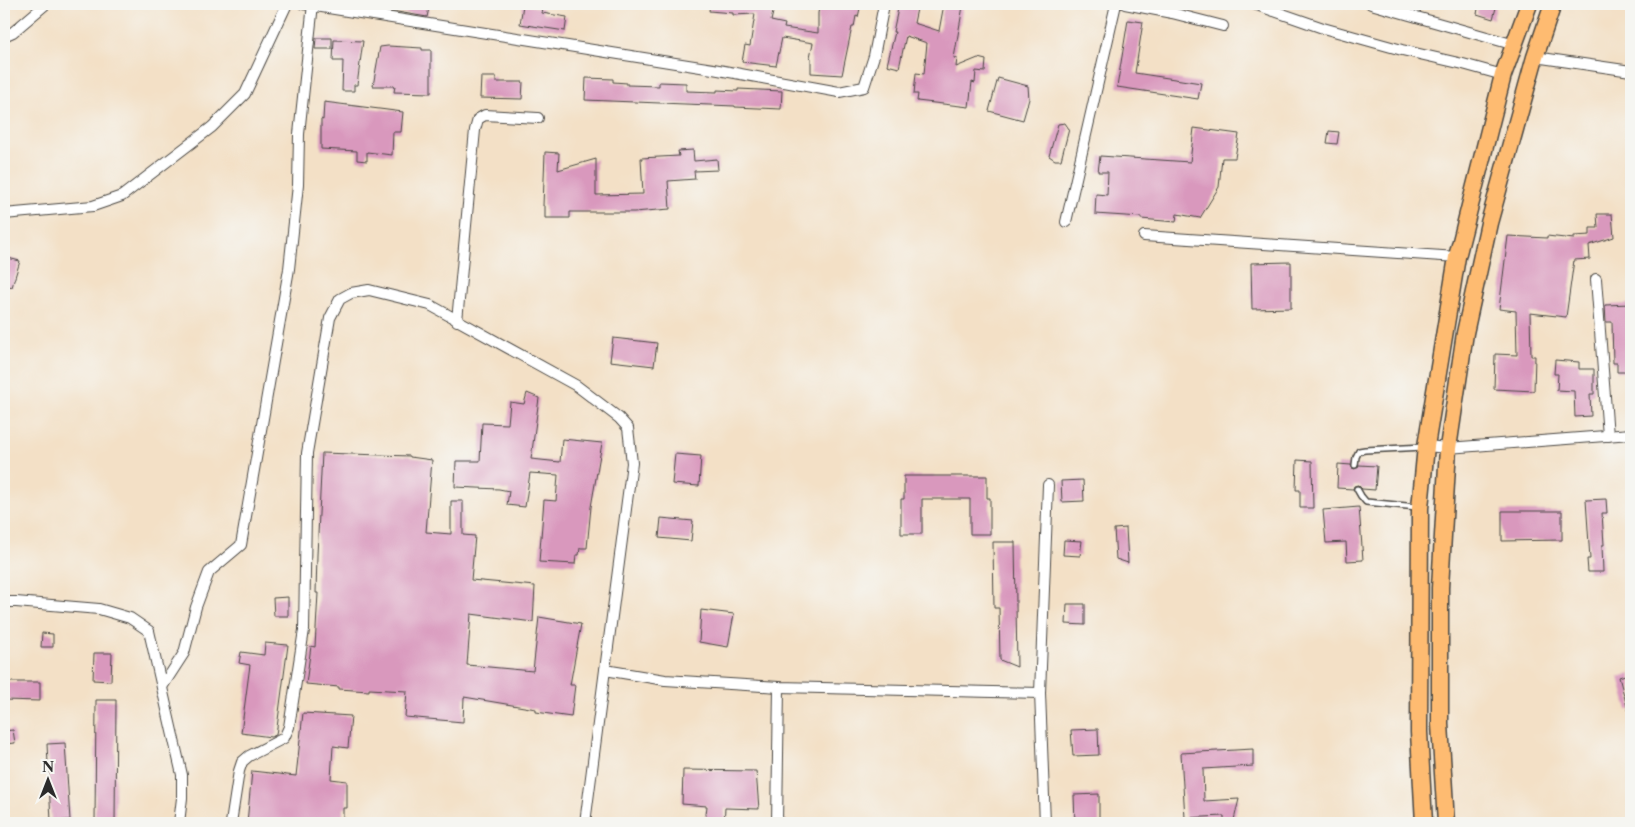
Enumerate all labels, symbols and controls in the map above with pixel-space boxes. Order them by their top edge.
north arrow [22,754,72,804]
text: N [42,758,54,776]

